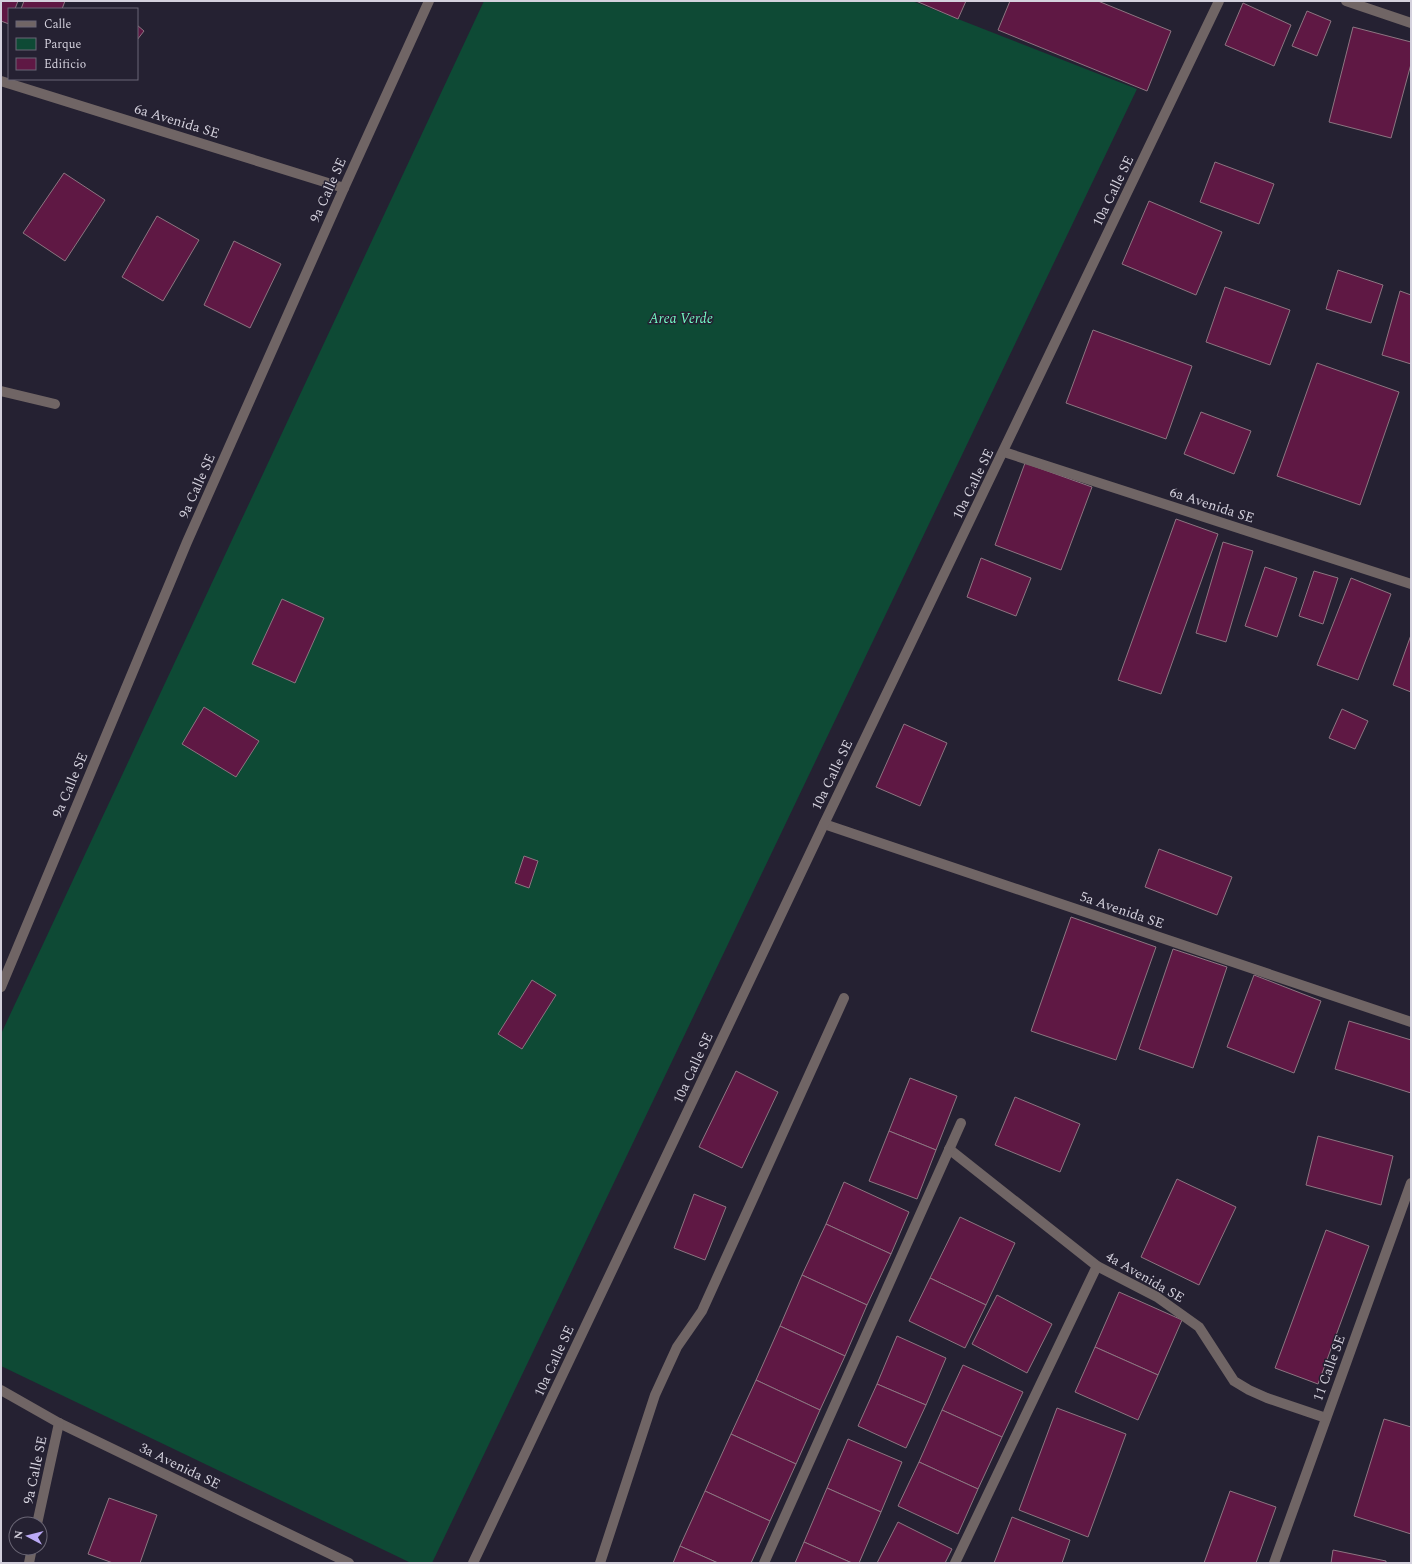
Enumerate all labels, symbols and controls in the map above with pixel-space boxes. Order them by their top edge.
legend [8,8,138,80]
text: Calle [44,15,72,34]
text: Parque [44,35,81,54]
text: Edificio [44,55,86,74]
street label: 6a Avenida SE [132,98,222,144]
street label: 10a Calle SE [1087,152,1139,230]
street label: 9a Calle SE [304,154,352,226]
park label: Area Verde [648,308,713,329]
street label: 10a Calle SE [947,445,999,523]
street label: 9a Calle SE [173,450,221,522]
street label: 6a Avenida SE [1167,481,1257,529]
street label: 10a Calle SE [806,736,858,814]
street label: 9a Calle SE [47,749,93,821]
street label: 5a Avenida SE [1077,886,1167,934]
street label: 10a Calle SE [667,1029,719,1107]
street label: 4a Avenida SE [1102,1246,1188,1308]
street label: 10a Calle SE [528,1322,580,1400]
street label: 11 Calle SE [1307,1332,1351,1404]
street label: 9a Calle SE [18,1434,52,1506]
street label: 3a Avenida SE [136,1437,224,1495]
north arrow [8,1516,48,1556]
text: N [10,1529,28,1540]

